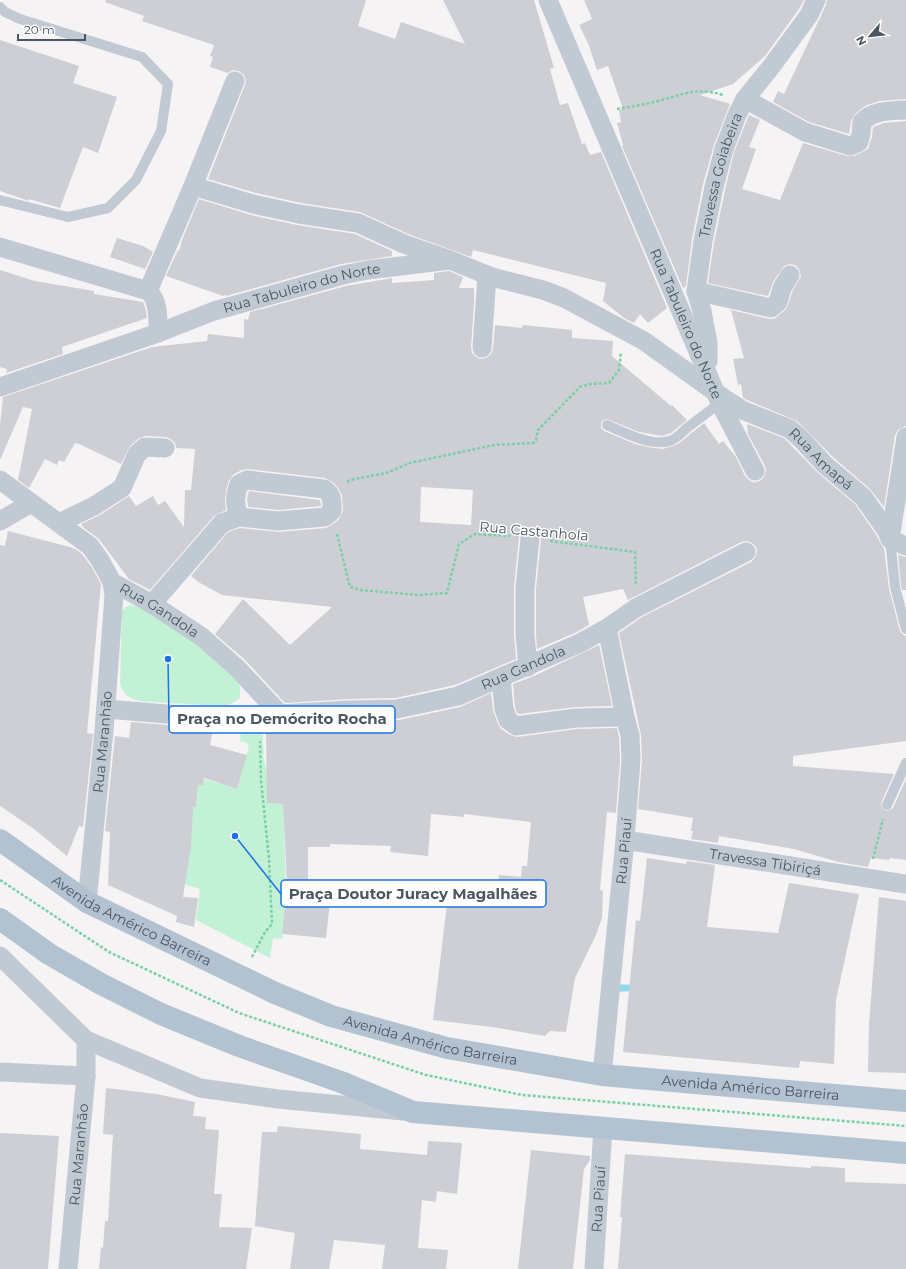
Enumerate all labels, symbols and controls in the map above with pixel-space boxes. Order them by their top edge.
scale bar [18,16,85,42]
north arrow [850,16,890,56]
text: 20 m [24,22,55,37]
text: N [853,33,869,48]
street label: Travessa Goiabeira [695,110,746,239]
street label: Rua Tabuleiro do Norte [646,246,726,402]
street label: Rua Tabuleiro do Norte [221,260,381,317]
street label: Rua Amapá [785,424,857,494]
street label: Rua Castanhola [479,517,589,545]
street label: Rua Gandola [116,579,203,642]
street label: Rua Gandola [478,641,568,694]
street label: Rua Maranhão [89,690,116,794]
callout: Praça no Demócrito Rocha [169,706,395,733]
text: Praça no Demócrito Rocha [177,709,387,728]
street label: Rua Piauí [612,816,636,885]
street label: Travessa Tibiriçá [708,844,823,880]
street label: Avenida Américo Barreira [48,871,215,970]
callout: Praça Doutor Juracy Magalhães [281,880,546,907]
text: Praça Doutor Juracy Magalhães [289,884,537,903]
street label: Avenida Américo Barreira [342,1011,519,1069]
street label: Avenida Américo Barreira [661,1071,840,1104]
street label: Rua Maranhão [65,1102,92,1206]
street label: Rua Piauí [587,1164,610,1233]

